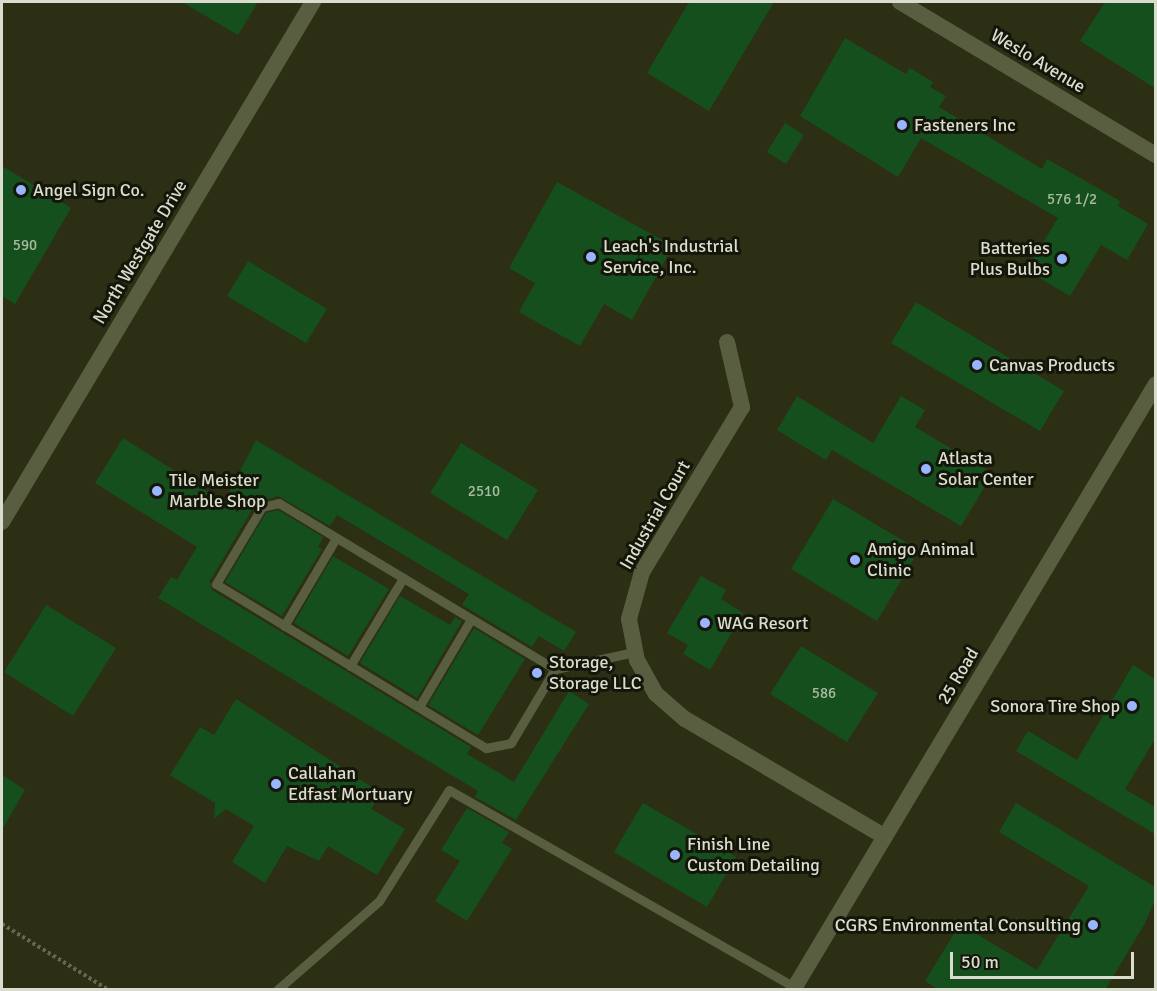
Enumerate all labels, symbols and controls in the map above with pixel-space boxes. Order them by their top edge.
street label: Weslo Avenue [987,24,1089,98]
place label: Fasteners Inc [914,114,1016,136]
marker: Fasteners Inc [895,118,909,132]
street label: North Westgate Drive [88,176,192,328]
place label: Angel Sign Co. [33,179,144,201]
marker: Angel Sign Co. [14,183,28,197]
house number: 576 1/2 [1047,191,1097,209]
place label: Leach's Industrial Service, Inc. [603,236,739,278]
house number: 590 [13,237,37,255]
place label: Batteries Plus Bulbs [970,238,1050,280]
marker: Leach's Industrial Service, Inc. [584,250,598,264]
marker: Batteries Plus Bulbs [1055,252,1069,266]
place label: Canvas Products [989,354,1115,376]
marker: Canvas Products [970,358,984,372]
place label: Atlasta Solar Center [938,448,1034,490]
street label: Industrial Court [615,457,695,573]
marker: Atlasta Solar Center [919,462,933,476]
place label: Tile Meister Marble Shop [169,470,266,512]
house number: 2510 [468,483,500,501]
marker: Tile Meister Marble Shop [150,484,164,498]
place label: Amigo Animal Clinic [867,539,975,582]
marker: Amigo Animal Clinic [848,553,862,567]
place label: WAG Resort [717,612,808,634]
marker: WAG Resort [698,616,712,630]
street label: 25 Road [933,644,983,708]
place label: Storage, Storage LLC [549,652,641,694]
marker: Storage, Storage LLC [530,666,544,680]
house number: 586 [812,685,836,703]
place label: Sonora Tire Shop [990,695,1120,717]
marker: Sonora Tire Shop [1125,699,1139,713]
place label: Callahan Edfast Mortuary [288,763,412,806]
marker: Callahan Edfast Mortuary [269,777,283,791]
place label: Finish Line Custom Detailing [687,834,820,876]
marker: Finish Line Custom Detailing [668,848,682,862]
place label: CGRS Environmental Consulting [835,914,1081,936]
marker: CGRS Environmental Consulting [1086,918,1100,932]
scale bar [953,940,1138,978]
text: 50 m [961,951,999,973]

